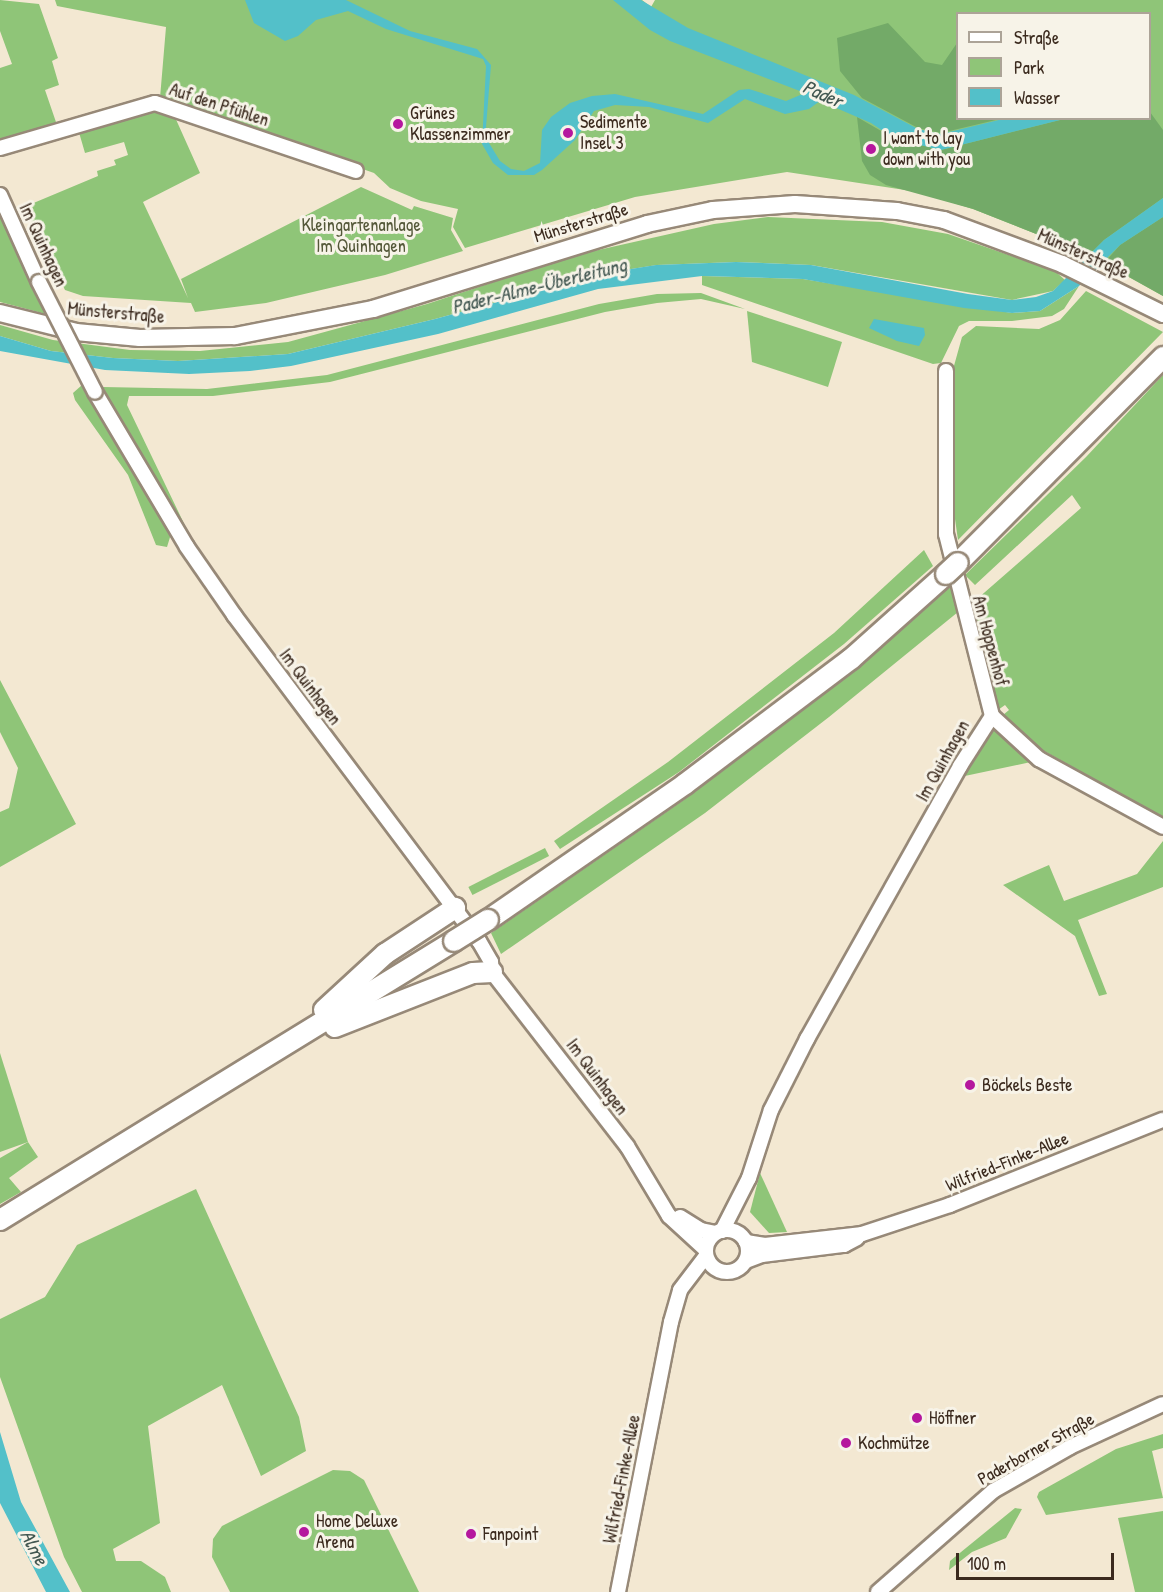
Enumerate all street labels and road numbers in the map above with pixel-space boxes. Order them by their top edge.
street label: Auf den Pfühlen [167,79,271,131]
street label: Münsterstraße [531,198,631,248]
street label: Im Quinhagen [14,200,72,290]
street label: Münsterstraße [1034,224,1132,284]
street label: Münsterstraße [67,298,165,328]
street label: Am Hoppenhof [968,593,1012,689]
street label: Im Quinhagen [274,645,346,729]
street label: Im Quinhagen [912,717,974,805]
street label: Im Quinhagen [561,1035,633,1119]
street label: Wilfried-Finke-Allee [942,1128,1072,1196]
street label: Paderborner Straße [974,1408,1098,1490]
street label: Wilfried-Finke-Allee [599,1413,645,1545]

